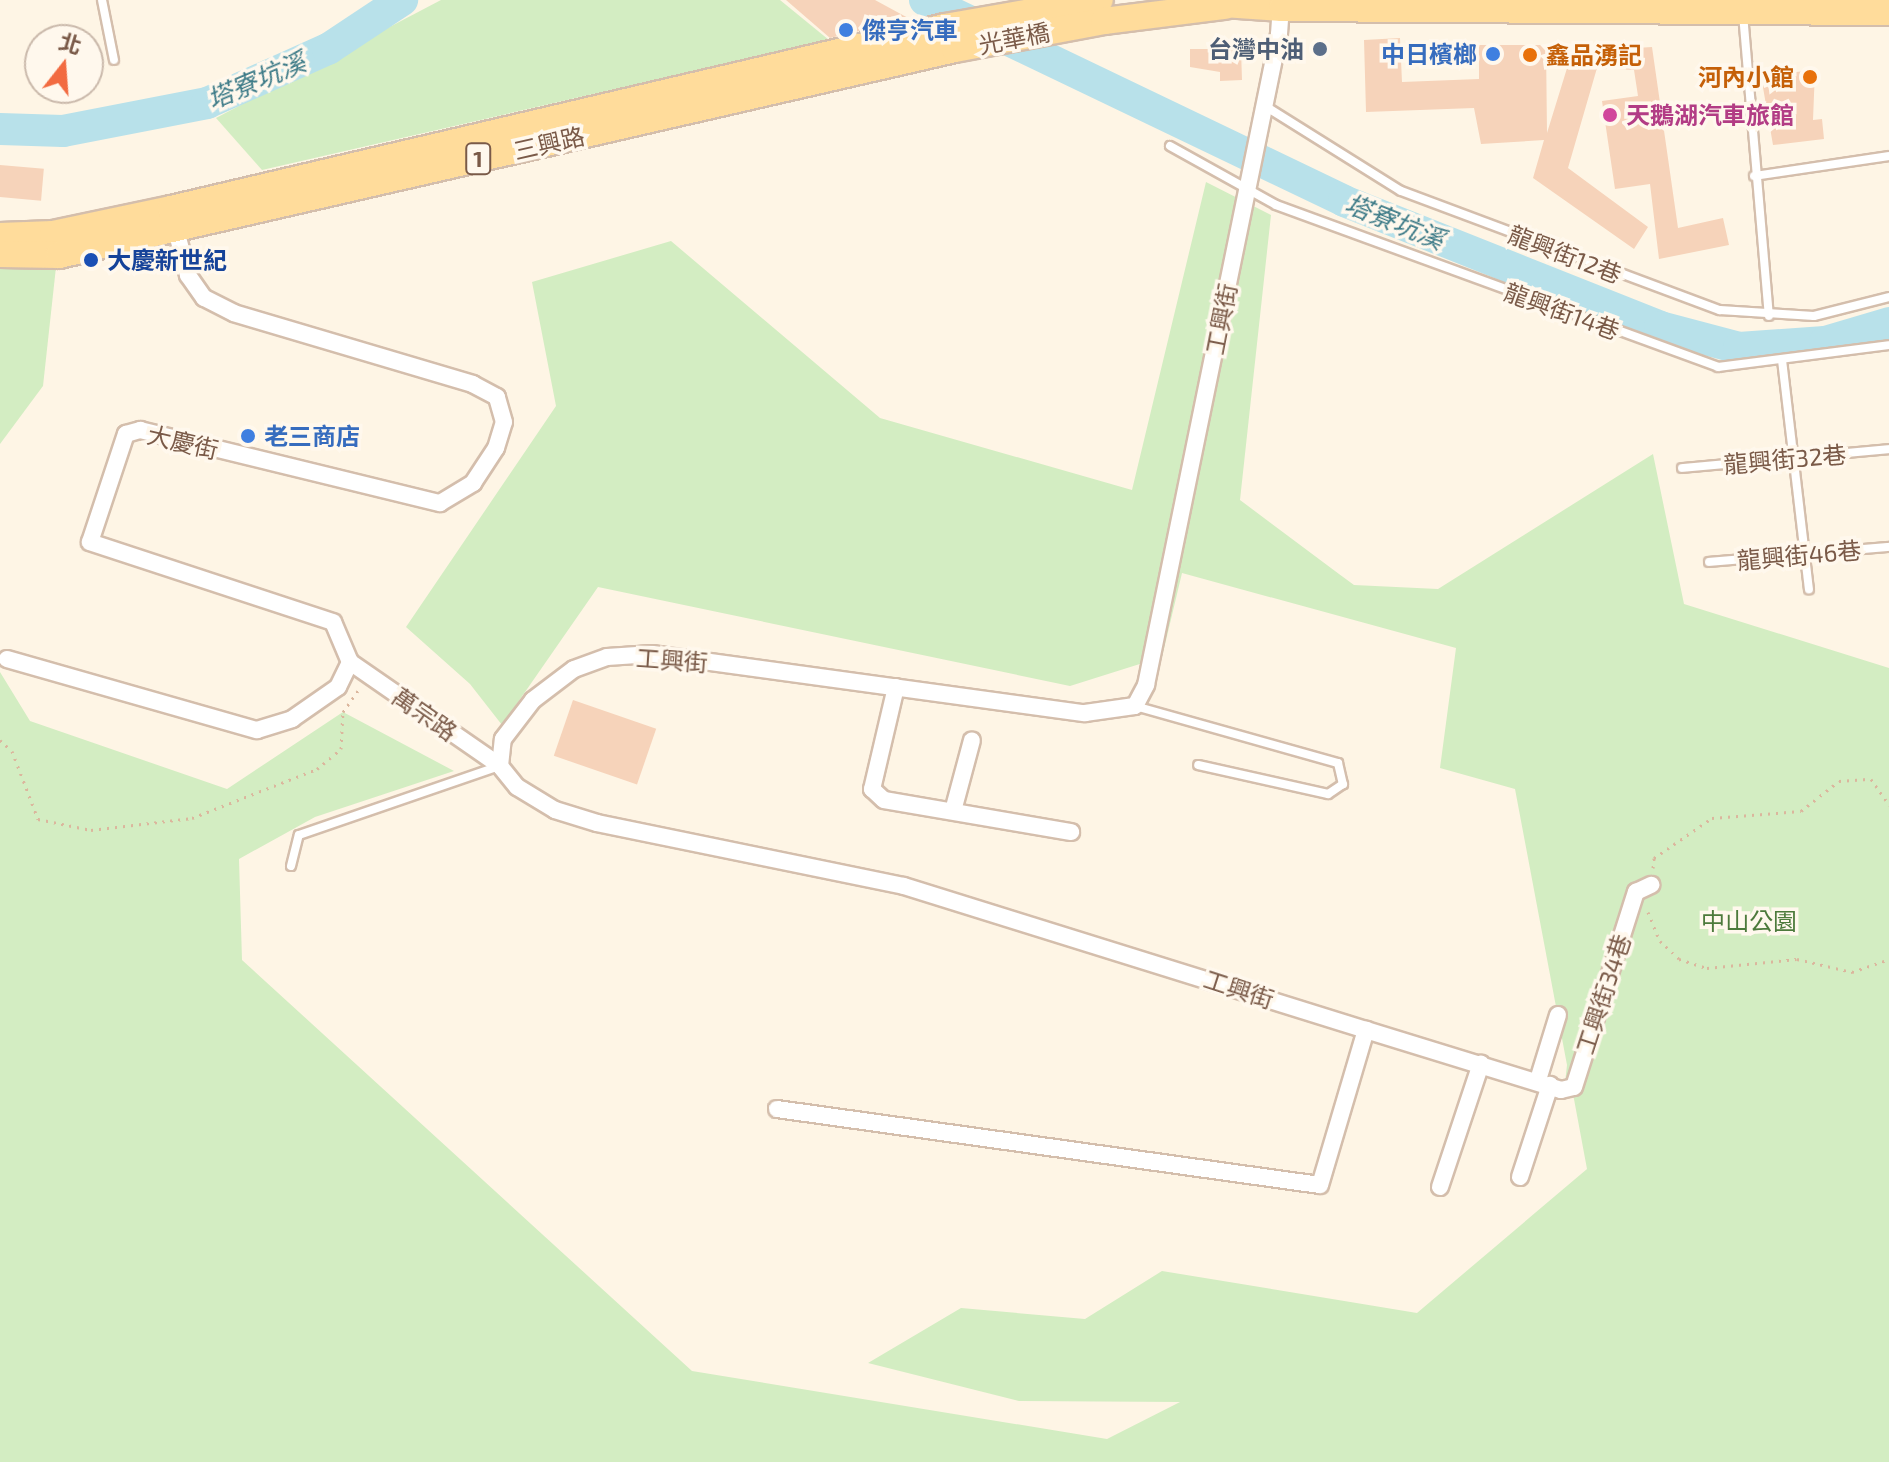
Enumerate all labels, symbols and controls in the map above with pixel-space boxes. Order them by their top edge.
place label: 傑亨汽車 [862,16,958,44]
street label: 光華橋 [976,17,1052,59]
marker: 傑亨汽車 [837,21,855,39]
north arrow [24,24,104,104]
text: 北 [56,27,85,59]
place label: 台灣中油 [1208,35,1304,63]
marker: 台灣中油 [1311,40,1329,58]
place label: 中日檳榔 [1381,40,1477,68]
place label: 鑫品湧記 [1546,41,1642,69]
water label: 塔寮坑溪 [202,45,310,115]
marker: 中日檳榔 [1484,45,1502,63]
marker: 鑫品湧記 [1521,46,1539,64]
place label: 河內小館 [1698,63,1794,91]
marker: 河內小館 [1801,68,1819,86]
place label: 天鵝湖汽車旅館 [1626,101,1794,129]
marker: 天鵝湖汽車旅館 [1601,106,1619,124]
street label: 三興路 [511,121,587,165]
road number: 1 [464,141,492,177]
water label: 塔寮坑溪 [1341,187,1449,255]
street label: 龍興街12巷 [1504,219,1626,289]
place label: 大慶新世紀 [107,246,227,274]
marker: 大慶新世紀 [82,251,100,269]
street label: 龍興街14巷 [1501,277,1623,345]
street label: 工興街 [1200,281,1242,357]
street label: 大慶街 [145,420,221,464]
place label: 老三商店 [264,422,360,450]
marker: 老三商店 [239,427,257,445]
street label: 龍興街32巷 [1723,439,1847,479]
street label: 龍興街46巷 [1736,535,1862,575]
street label: 工興街 [635,643,709,677]
street label: 萬宗路 [387,682,463,746]
park label: 中山公園 [1701,907,1797,935]
street label: 工興街34巷 [1570,931,1636,1057]
street label: 工興街 [1200,964,1278,1014]

